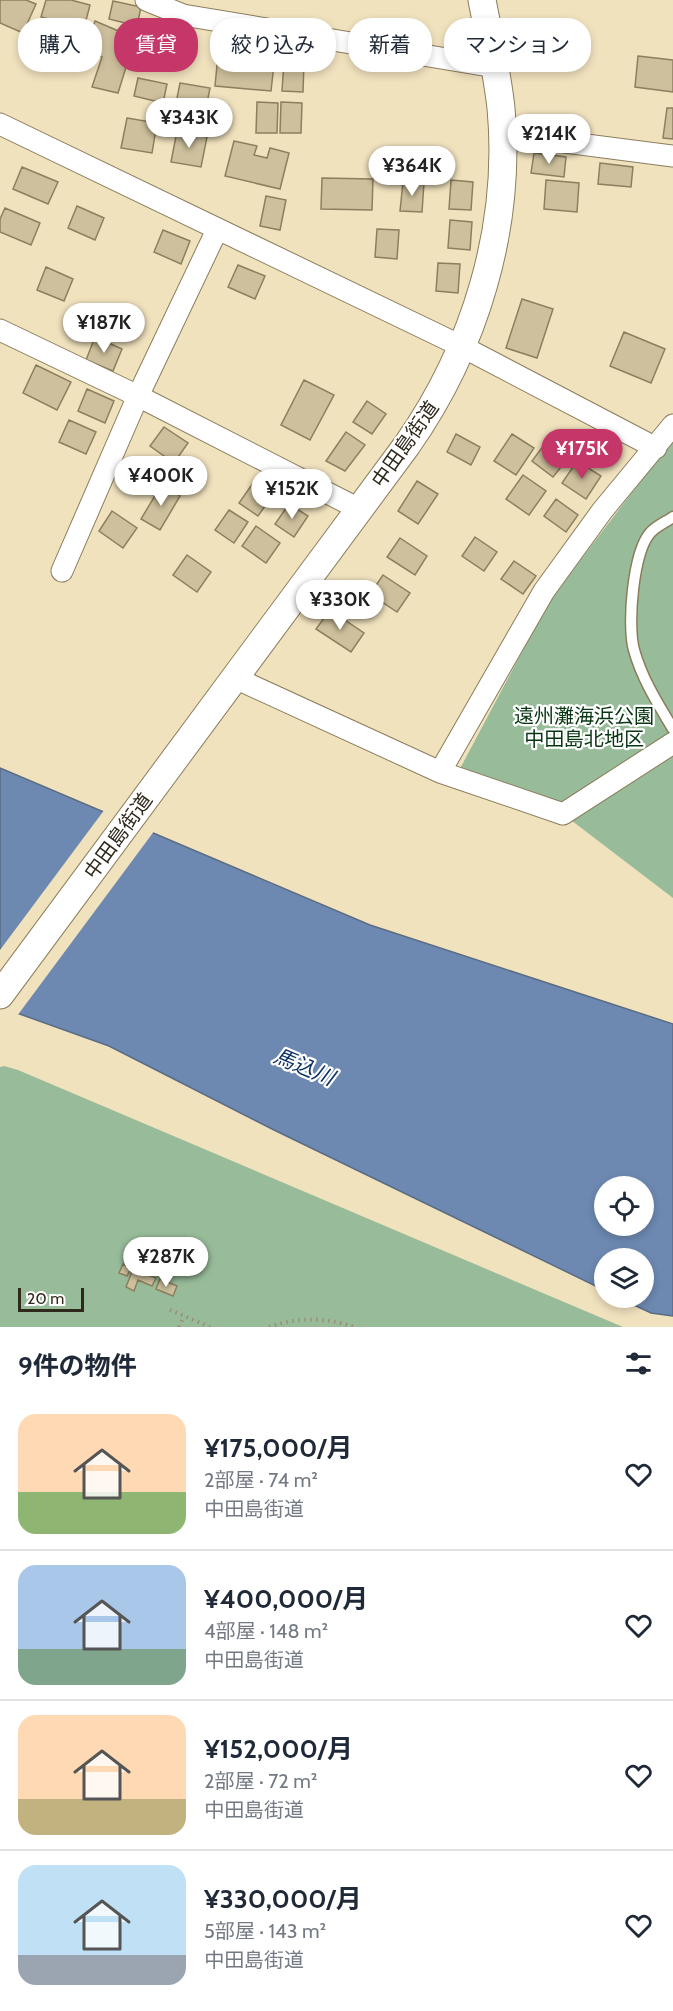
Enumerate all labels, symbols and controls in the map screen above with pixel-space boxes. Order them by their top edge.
chip: 購入 [18,18,102,72]
chip: 賃貸 [114,18,198,72]
chip: 絞り込み [210,18,336,72]
chip: 新着 [348,18,432,72]
chip: マンション [444,18,591,72]
pin: ¥343K [147,98,231,149]
text: ¥343K [160,105,218,129]
pin: ¥214K [507,114,591,165]
text: ¥214K [522,121,577,145]
pin: ¥364K [370,146,454,197]
text: ¥364K [382,153,442,177]
pin: ¥187K [62,303,146,354]
text: ¥187K [77,310,131,334]
street label: 中田島街道 [366,396,444,492]
pin: ¥175K [540,429,624,480]
text: ¥175K [556,436,608,460]
pin: ¥400K [119,456,203,507]
text: ¥400K [128,463,194,487]
pin: ¥152K [250,469,334,520]
text: ¥152K [265,476,319,500]
pin: ¥330K [298,580,382,631]
text: ¥330K [310,587,370,611]
park label: 遠州灘海浜公園 中田島北地区 [514,704,654,751]
street label: 中田島街道 [79,788,157,884]
water label: 馬込川 [270,1043,340,1091]
map controls [594,1176,654,1308]
button: locate [594,1176,654,1236]
pin: ¥287K [124,1237,208,1288]
text: ¥287K [137,1244,195,1268]
button: layers [594,1248,654,1308]
scale bar [18,1285,84,1312]
text: 20 m [27,1289,64,1308]
icon: filters [622,1347,655,1380]
text: 9件の物件 [18,1350,137,1382]
text: ¥175,000/月 [204,1432,352,1464]
icon: home [66,1438,138,1510]
icon: heart [622,1458,655,1491]
text: 2部屋 · 74 m² [204,1468,318,1492]
text: 中田島街道 [204,1497,304,1521]
text: ¥400,000/月 [204,1583,368,1615]
icon: home [66,1589,138,1661]
icon: heart [622,1609,655,1642]
text: 4部屋 · 148 m² [204,1619,328,1643]
text: 中田島街道 [204,1648,304,1672]
text: ¥152,000/月 [204,1733,353,1765]
icon: home [66,1739,138,1811]
icon: heart [622,1759,655,1792]
text: 2部屋 · 72 m² [204,1769,317,1793]
text: 中田島街道 [204,1798,304,1822]
text: ¥330,000/月 [204,1883,362,1915]
icon: home [66,1889,138,1961]
icon: heart [622,1909,655,1942]
text: 5部屋 · 143 m² [204,1919,326,1943]
text: 中田島街道 [204,1948,304,1972]

